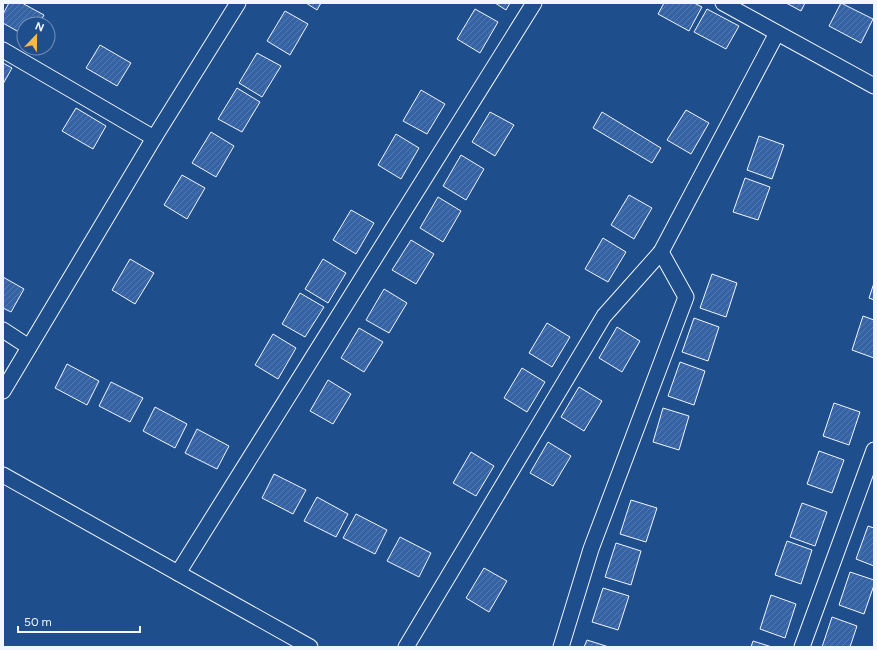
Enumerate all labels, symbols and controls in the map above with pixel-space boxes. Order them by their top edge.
north arrow [16,16,56,56]
text: N [33,20,46,35]
scale bar [18,608,140,634]
text: 50 m [24,615,52,629]

